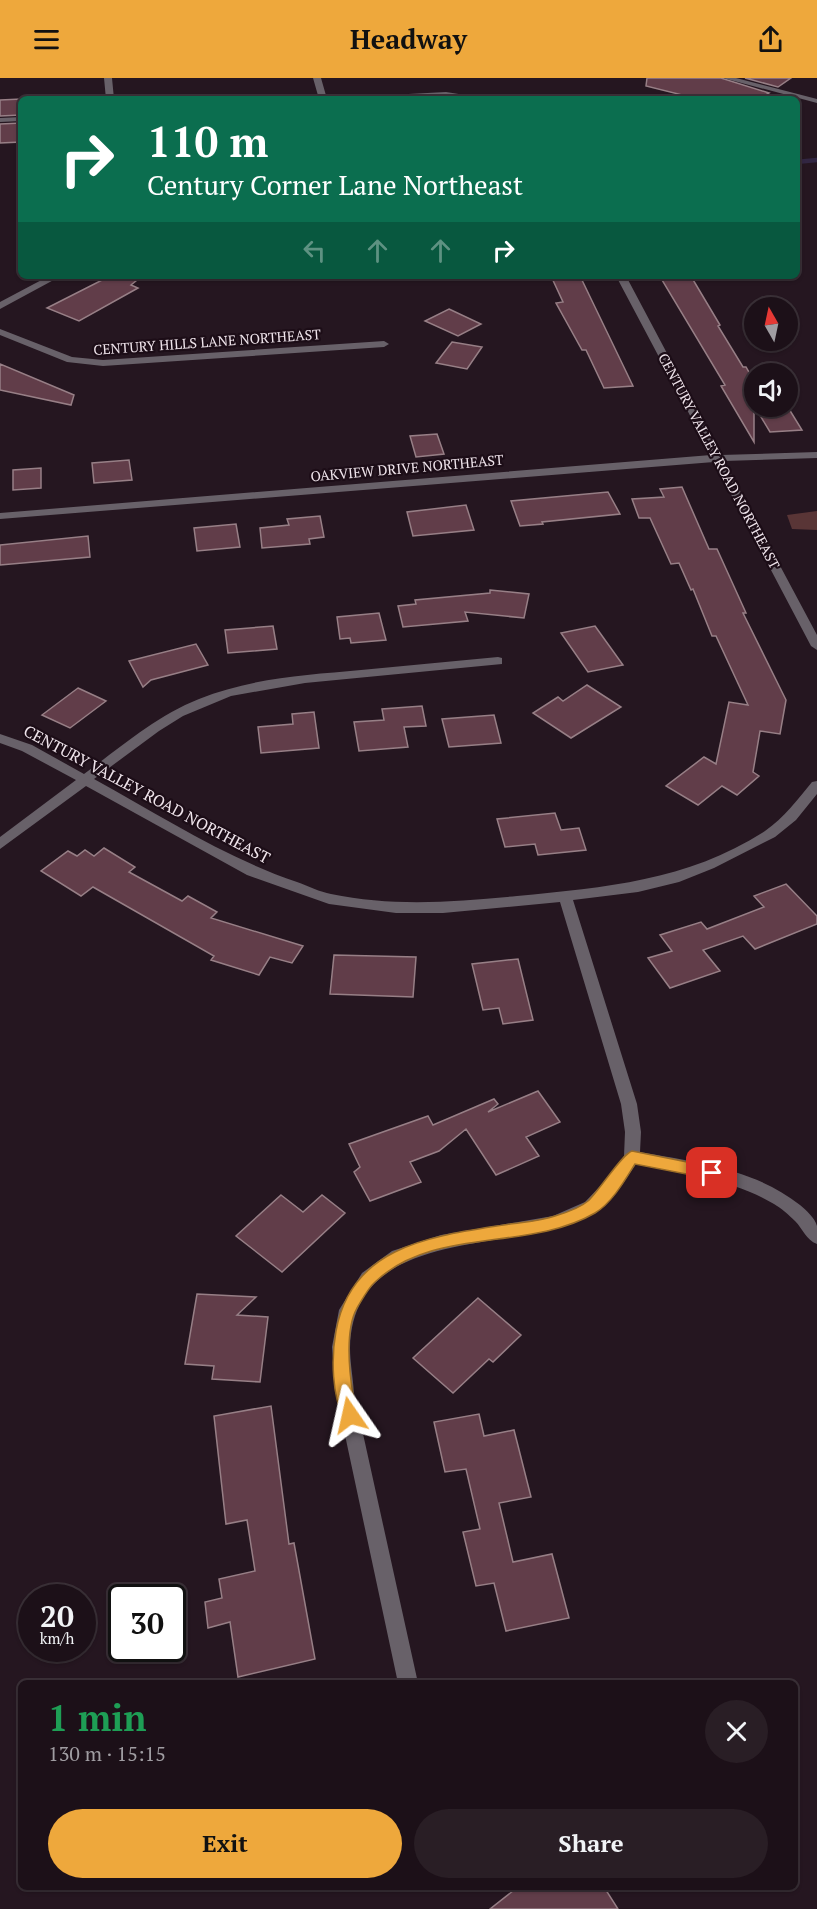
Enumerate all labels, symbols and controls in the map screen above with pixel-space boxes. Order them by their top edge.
text: Headway [350,21,467,57]
icon: menu [30,23,63,56]
icon: share [754,23,787,56]
text: 110 m [147,113,268,169]
icon: right [48,120,126,198]
text: Century Corner Lane Northeast [147,167,523,203]
icon: left [298,234,331,267]
icon: ahead [361,234,394,267]
icon: ahead [424,234,457,267]
icon: right [487,234,520,267]
north arrow [744,297,798,351]
map controls [744,297,798,417]
street label: CENTURY HILLS LANE NORTHEAST [93,324,322,359]
street label: CENTURY VALLEY ROAD NORTHEAST [654,350,785,572]
button: sound [744,363,798,417]
street label: OAKVIEW DRIVE NORTHEAST [310,450,505,485]
street label: CENTURY VALLEY ROAD NORTHEAST [20,719,274,869]
pin [686,1147,737,1198]
icon: arrive [695,1156,728,1189]
position arrow [318,1383,382,1447]
speed limit sign: 30 [108,1584,186,1662]
text: 20 [40,1596,74,1636]
text: km/h [40,1628,74,1648]
text: 1 min [48,1694,146,1741]
button: close [705,1700,768,1763]
text: 130 m · 15:15 [48,1740,166,1767]
button: Exit [48,1809,402,1878]
button: Share [414,1809,768,1878]

